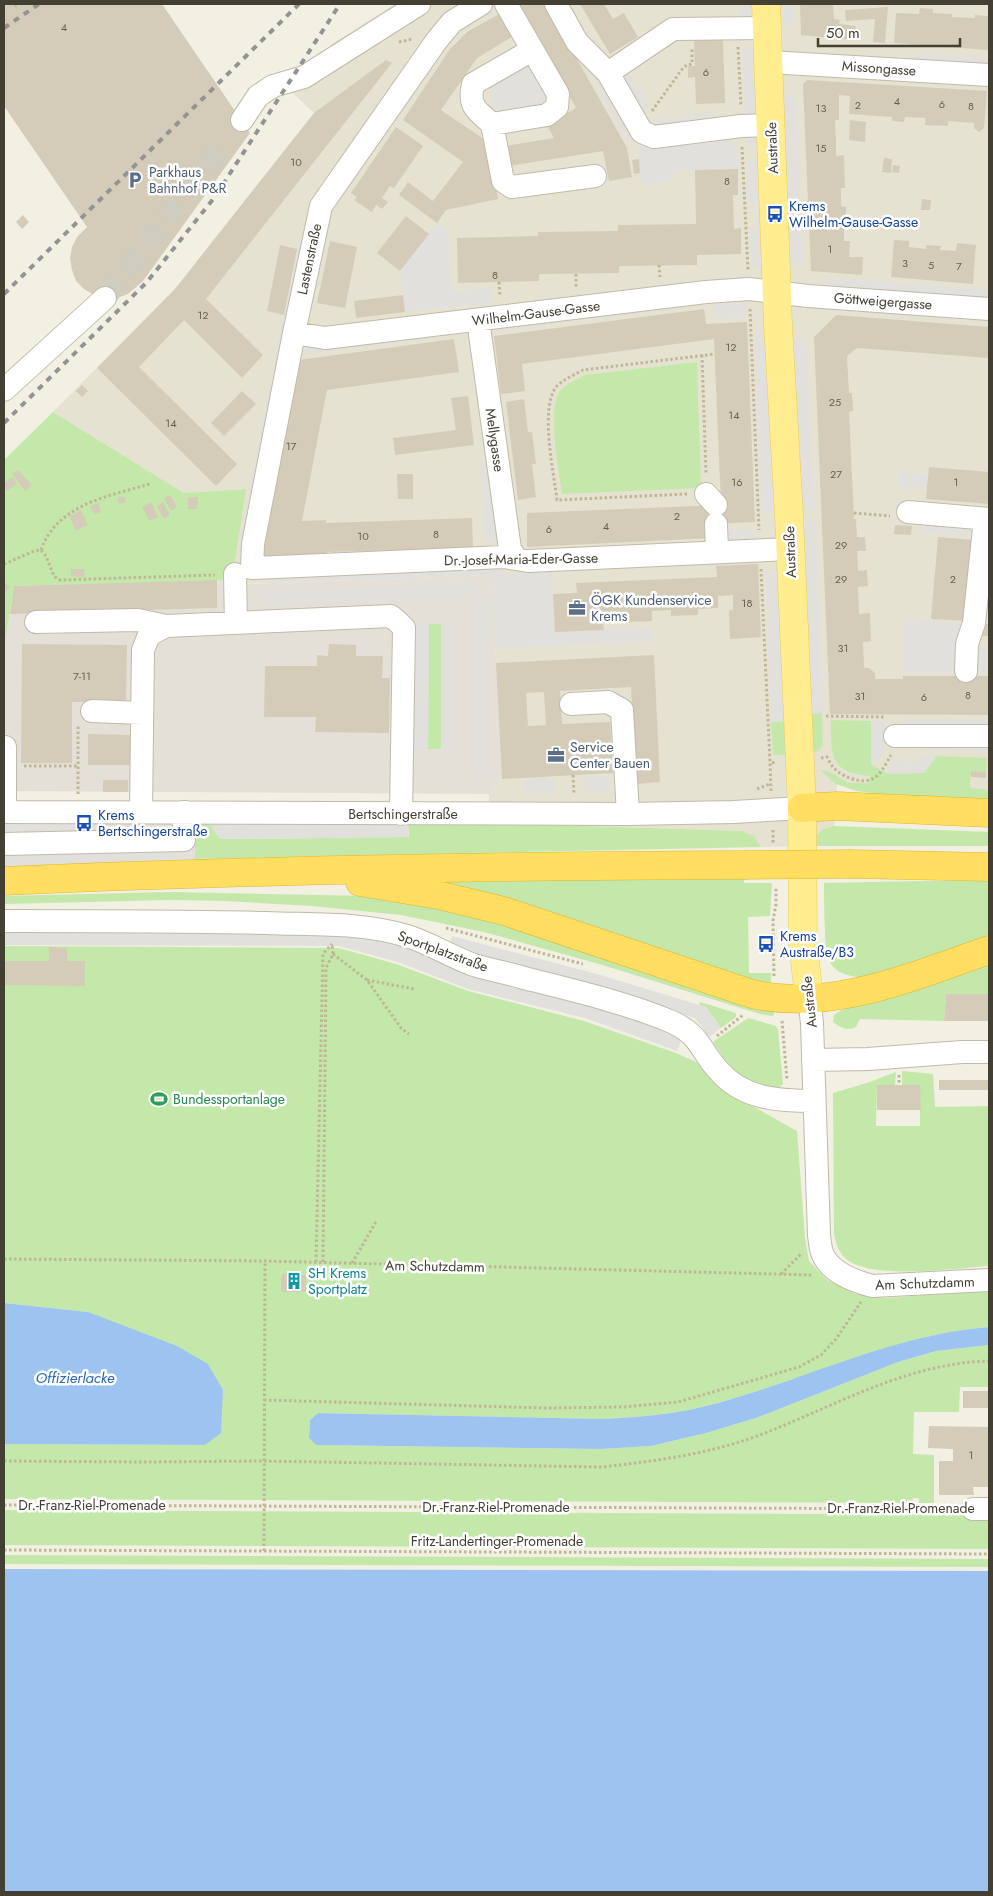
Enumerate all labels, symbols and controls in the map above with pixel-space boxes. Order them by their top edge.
scale bar [818,15,960,47]
house number: 4 [61,19,68,35]
text: 50 m [826,22,860,44]
street label: Missongasse [841,55,917,81]
house number: 6 [703,64,709,80]
house number: 4 [894,93,901,109]
house number: 6 [939,96,945,112]
house number: 2 [855,97,861,113]
house number: 8 [968,98,974,114]
house number: 13 [816,100,826,116]
street label: Austraße [761,122,783,174]
house number: 15 [815,140,827,156]
house number: 10 [290,154,302,170]
place label: Parkhaus Bahnhof P&R [149,162,227,198]
parking icon: Parkhaus Bahnhof P&R [125,170,145,190]
house number: 8 [724,173,730,189]
place label: Krems Wilhelm-Gause-Gasse [789,196,918,232]
bus stop icon: Krems Wilhelm-Gause-Gasse [765,204,785,224]
street label: Lastenstraße [292,222,326,296]
house number: 1 [828,241,832,257]
house number: 3 [902,255,908,271]
house number: 5 [928,257,934,273]
house number: 7 [956,258,962,274]
house number: 8 [492,267,498,283]
street label: Göttweigergasse [833,288,933,314]
street label: Wilhelm-Gause-Gasse [471,295,601,331]
house number: 12 [197,307,209,323]
house number: 12 [725,339,737,355]
house number: 25 [829,394,841,410]
street label: Mellygasse [481,407,509,473]
house number: 14 [728,407,740,423]
house number: 14 [165,415,177,431]
house number: 17 [286,438,297,454]
house number: 27 [830,466,842,482]
house number: 16 [731,474,743,490]
house number: 1 [954,474,958,490]
house number: 2 [674,508,680,524]
house number: 4 [603,518,610,534]
house number: 6 [546,521,552,537]
house number: 8 [433,526,439,542]
street label: Austraße [779,526,801,578]
house number: 10 [357,528,369,544]
house number: 29 [835,537,847,553]
street label: Dr.-Josef-Maria-Eder-Gasse [444,548,598,570]
house number: 29 [835,571,847,587]
house number: 2 [950,571,956,587]
place label: ÖGK Kundenservice Krems [591,590,712,626]
house number: 18 [742,595,752,611]
office icon: ÖGK Kundenservice Krems [567,598,587,618]
house number: 31 [838,640,848,656]
house number: 7-11 [73,668,91,684]
house number: 8 [965,687,971,703]
house number: 31 [855,688,865,704]
house number: 6 [921,689,927,705]
place label: Service Center Bauen [570,737,650,773]
office icon: Service Center Bauen [546,745,566,765]
street label: Bertschingerstraße [348,804,458,824]
place label: Krems Bertschingerstraße [98,805,208,841]
bus stop icon: Krems Bertschingerstraße [74,813,94,833]
street label: Sportplatzstraße [395,925,491,977]
place label: Krems Austraße/B3 [780,926,854,962]
bus stop icon: Krems Austraße/B3 [756,934,776,954]
street label: Austraße [796,975,822,1029]
sports icon: Bundessportanlage [149,1089,169,1109]
place label: Bundessportanlage [173,1089,285,1109]
street label: Am Schutzdamm [385,1255,485,1277]
place label: SH Krems Sportplatz [308,1263,368,1299]
building icon: SH Krems Sportplatz [284,1271,304,1291]
street label: Am Schutzdamm [875,1271,975,1295]
water label: Offizierlacke [36,1367,115,1389]
house number: 1 [969,1447,973,1463]
street label: Dr.-Franz-Riel-Promenade [18,1495,166,1515]
street label: Dr.-Franz-Riel-Promenade [422,1497,570,1517]
street label: Dr.-Franz-Riel-Promenade [827,1498,975,1518]
street label: Fritz-Landertinger-Promenade [411,1531,583,1551]

